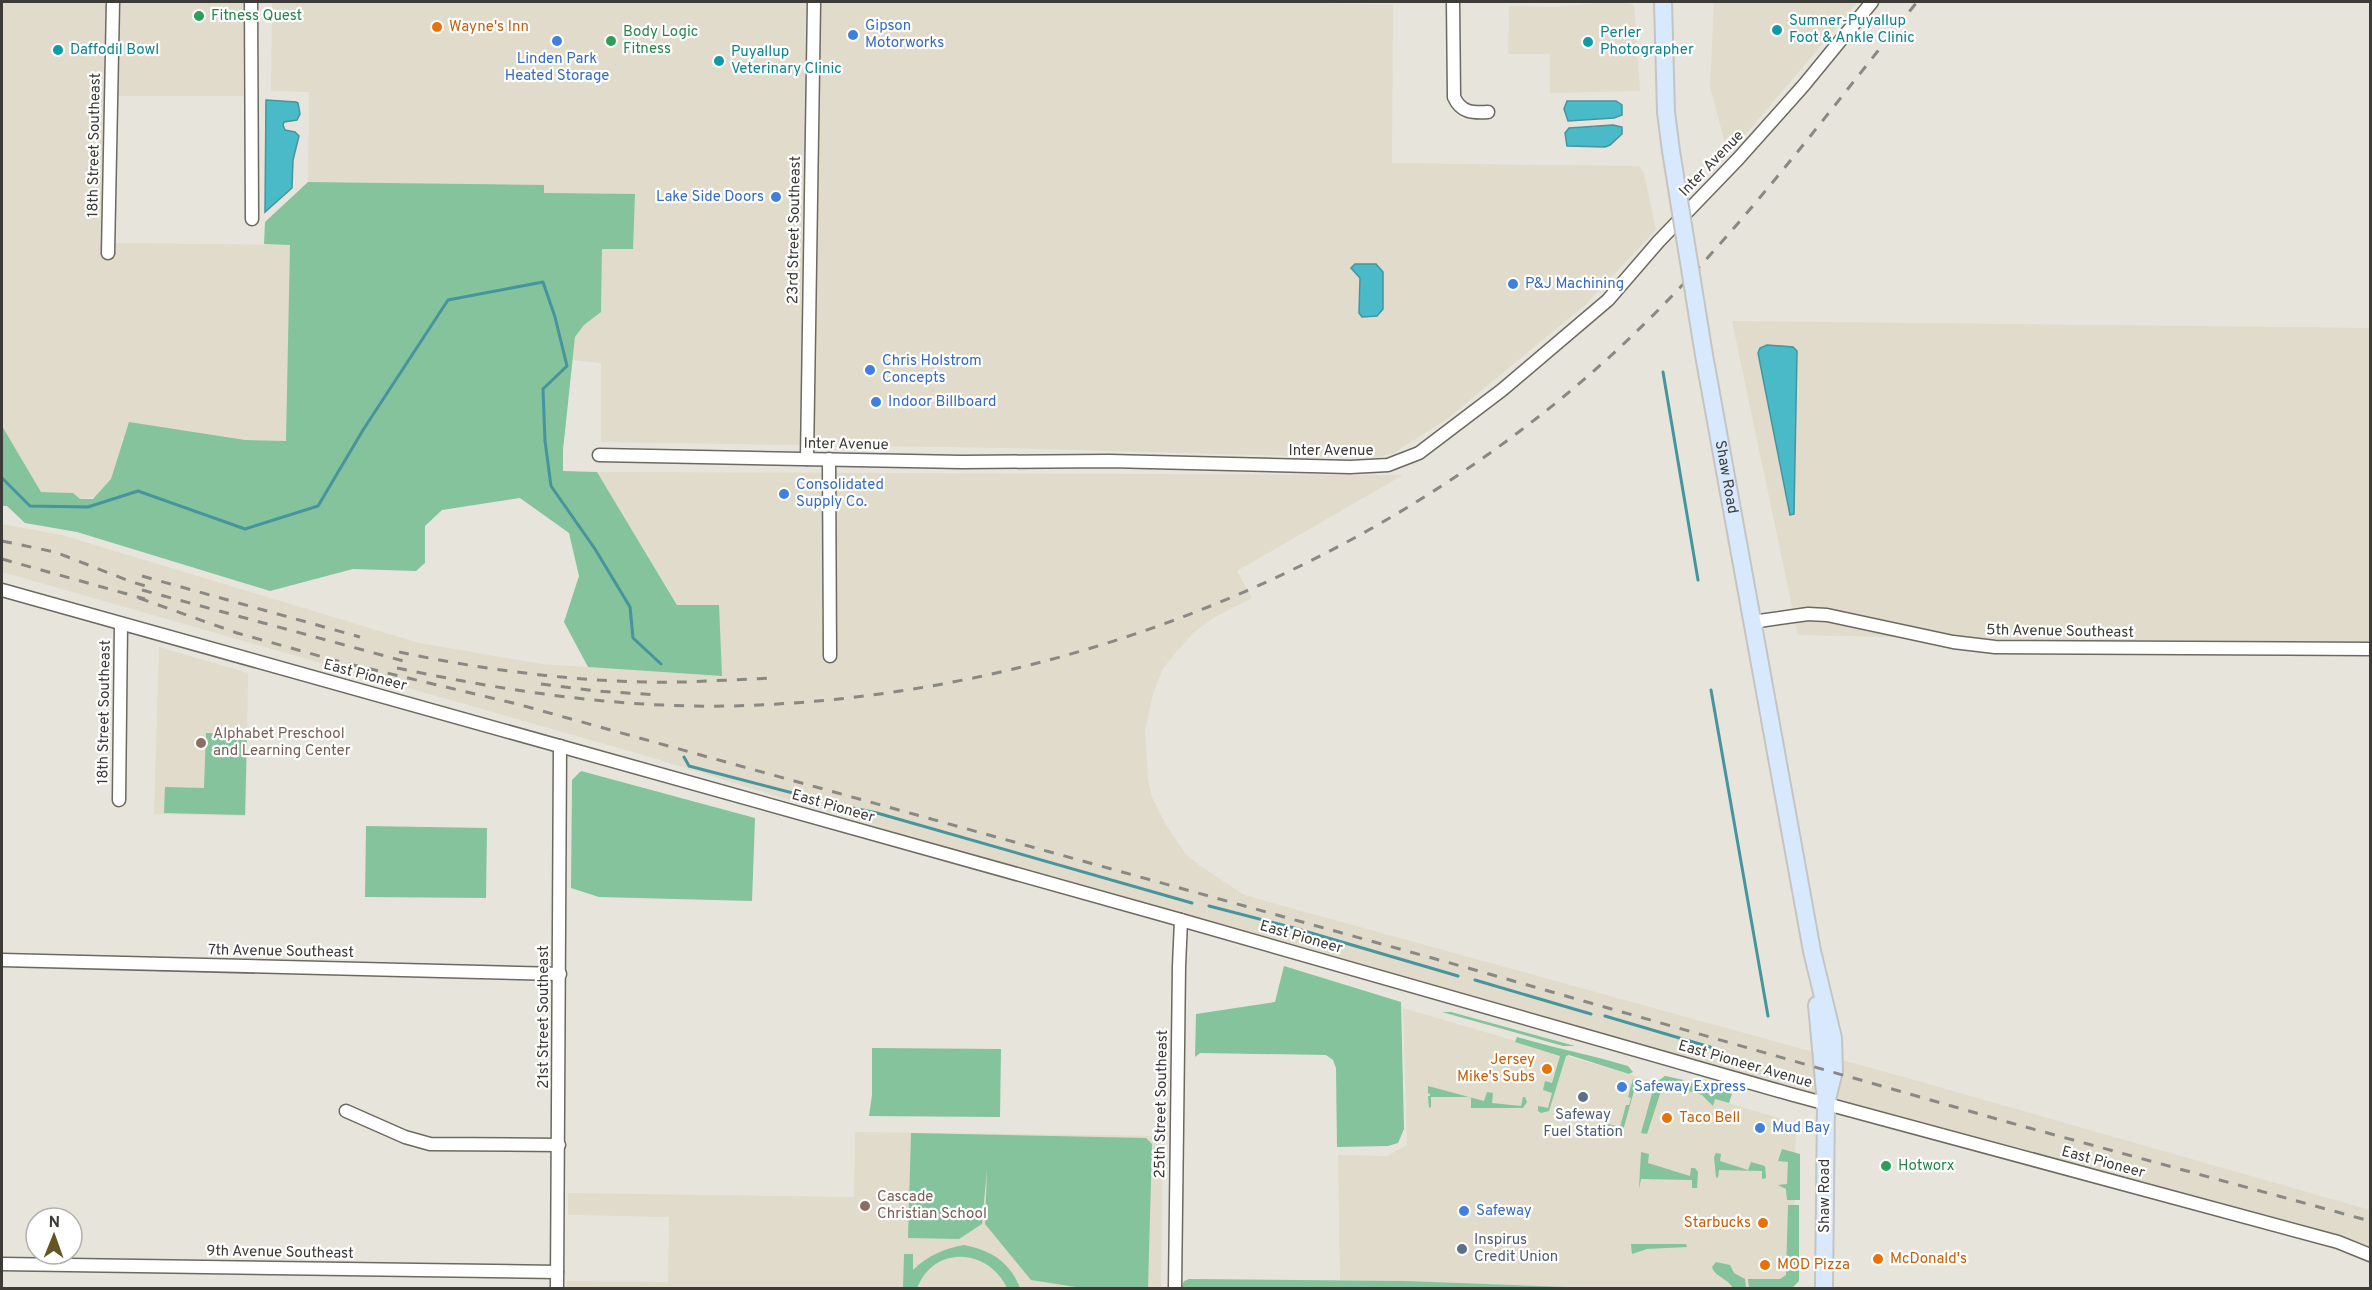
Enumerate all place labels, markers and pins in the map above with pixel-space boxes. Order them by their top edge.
place label: Fitness Quest [211,7,302,26]
marker: Fitness Quest [192,9,206,23]
place label: Sumner-Puyallup Foot & Ankle Clinic [1789,12,1915,48]
place label: Gipson Motorworks [865,17,944,53]
place label: Wayne's Inn [449,18,529,37]
marker: Wayne's Inn [430,20,444,34]
place label: Body Logic Fitness [623,23,698,59]
marker: Sumner-Puyallup Foot & Ankle Clinic [1770,23,1784,37]
place label: Perler Photographer [1600,24,1694,60]
marker: Gipson Motorworks [846,28,860,42]
marker: Linden Park Heated Storage [550,34,564,48]
marker: Body Logic Fitness [604,34,618,48]
marker: Perler Photographer [1581,35,1595,49]
place label: Daffodil Bowl [70,41,159,60]
marker: Daffodil Bowl [51,43,65,57]
place label: Puyallup Veterinary Clinic [731,43,842,79]
place label: Linden Park Heated Storage [505,50,609,86]
marker: Puyallup Veterinary Clinic [712,54,726,68]
place label: Lake Side Doors [656,188,764,207]
marker: Lake Side Doors [769,190,783,204]
place label: P&J Machining [1525,275,1624,294]
marker: P&J Machining [1506,277,1520,291]
place label: Chris Holstrom Concepts [882,352,982,388]
marker: Chris Holstrom Concepts [863,363,877,377]
place label: Indoor Billboard [888,393,996,412]
marker: Indoor Billboard [869,395,883,409]
place label: Consolidated Supply Co. [796,476,884,512]
marker: Consolidated Supply Co. [777,487,791,501]
place label: Alphabet Preschool and Learning Center [213,725,351,761]
marker: Alphabet Preschool and Learning Center [194,736,208,750]
place label: Jersey Mike's Subs [1457,1051,1535,1087]
marker: Jersey Mike's Subs [1540,1062,1554,1076]
place label: Safeway Express [1634,1078,1746,1097]
marker: Safeway Express [1615,1080,1629,1094]
marker: Safeway Fuel Station [1576,1090,1590,1104]
place label: Safeway Fuel Station [1543,1106,1623,1142]
place label: Taco Bell [1679,1109,1740,1128]
marker: Taco Bell [1660,1111,1674,1125]
place label: Mud Bay [1772,1119,1830,1138]
marker: Mud Bay [1753,1121,1767,1135]
place label: Hotworx [1898,1157,1955,1176]
marker: Hotworx [1879,1159,1893,1173]
place label: Cascade Christian School [877,1188,987,1224]
marker: Cascade Christian School [858,1199,872,1213]
place label: Safeway [1476,1202,1532,1221]
marker: Safeway [1457,1204,1471,1218]
place label: Starbucks [1684,1214,1751,1233]
marker: Starbucks [1756,1216,1770,1230]
place label: Inspirus Credit Union [1474,1231,1558,1267]
marker: Inspirus Credit Union [1455,1242,1469,1256]
place label: McDonald's [1890,1250,1967,1269]
marker: McDonald's [1871,1252,1885,1266]
place label: MOD Pizza [1777,1256,1850,1275]
marker: MOD Pizza [1758,1258,1772,1272]

